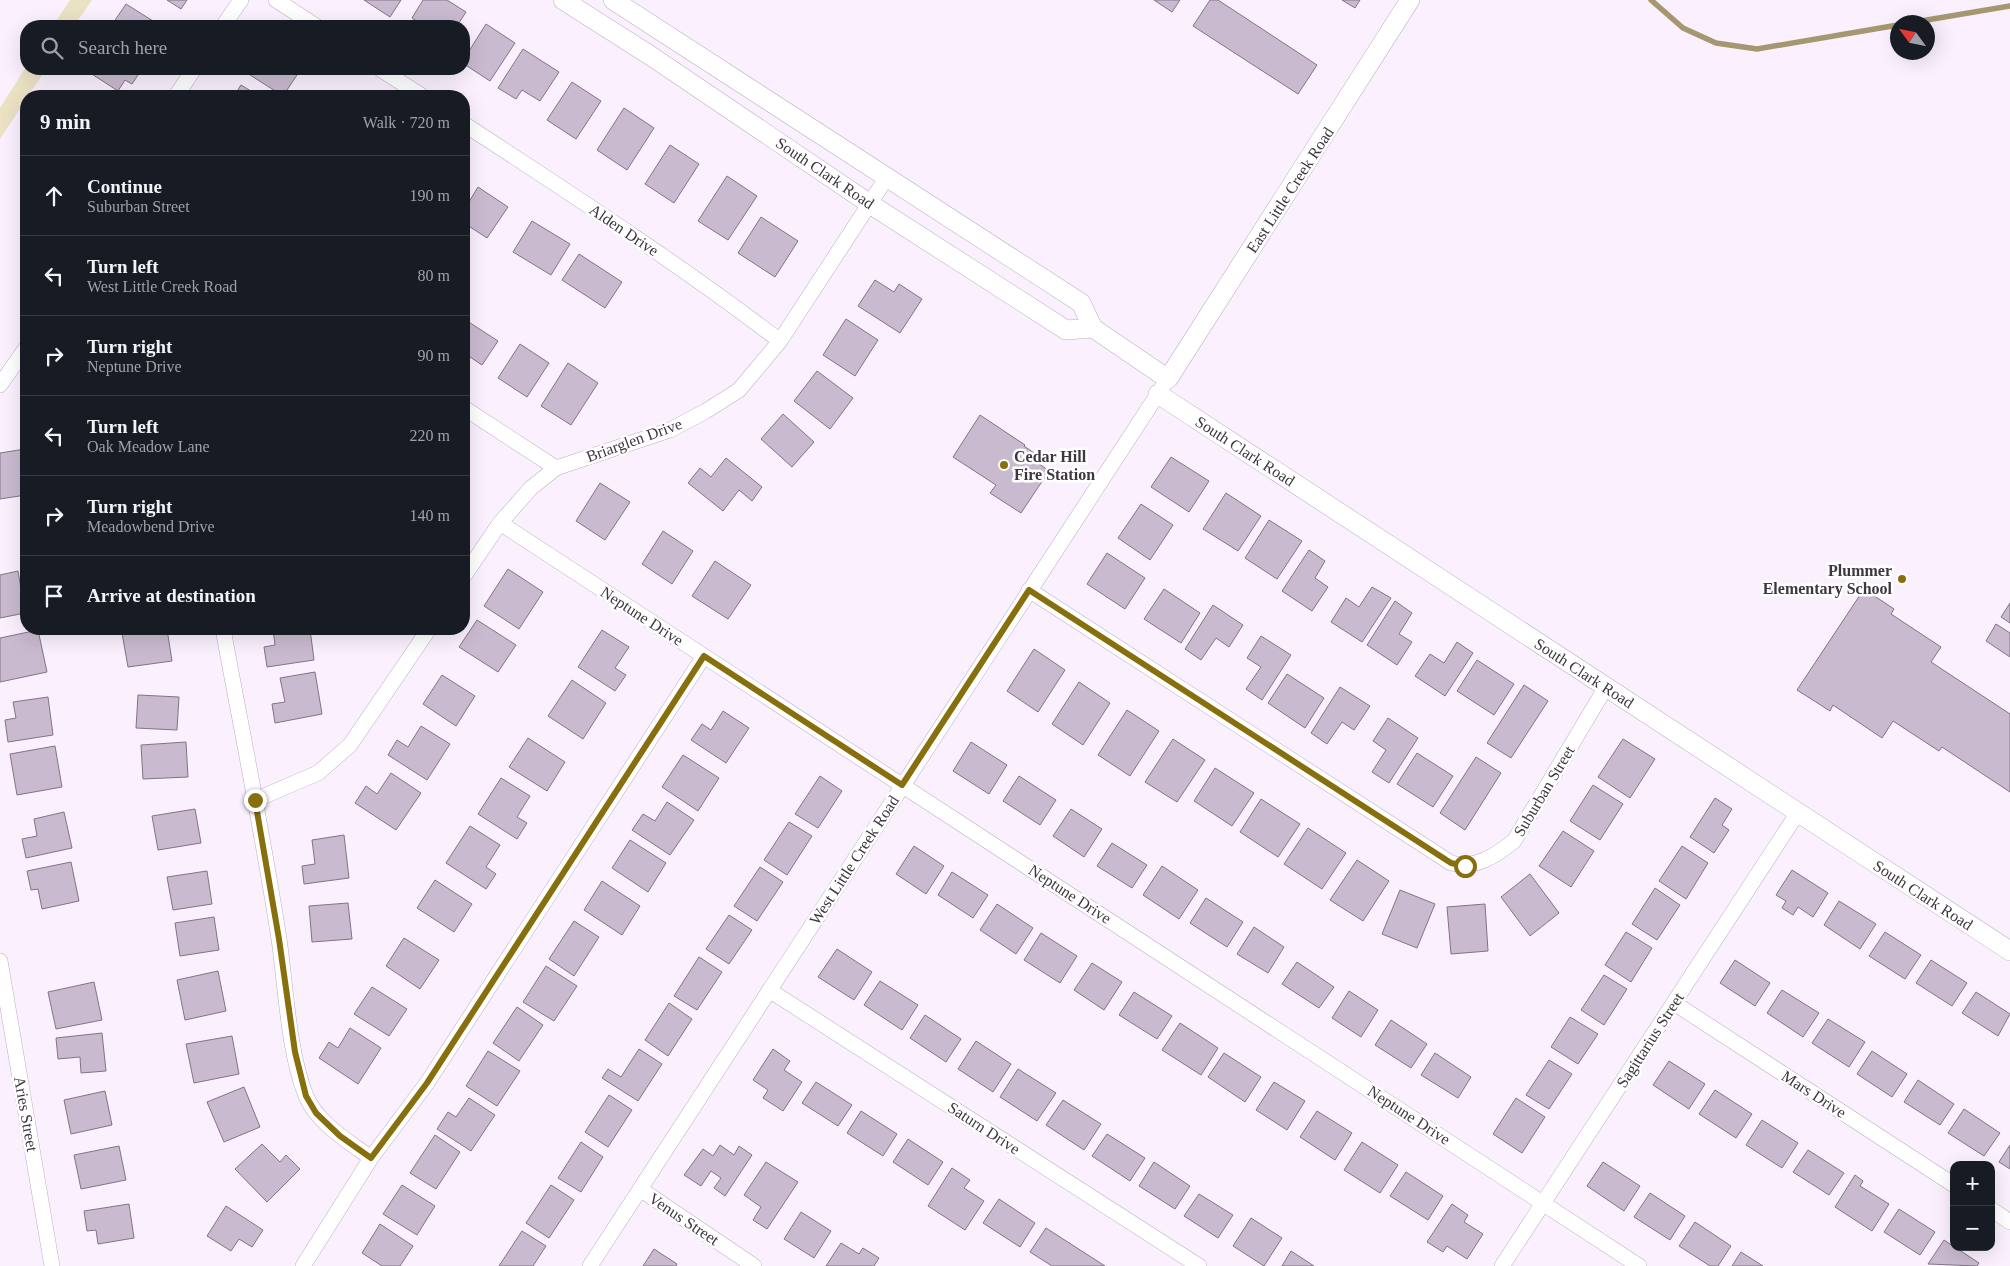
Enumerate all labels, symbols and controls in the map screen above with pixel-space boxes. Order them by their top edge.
north arrow [1890,15,1935,60]
search box [20,20,470,75]
icon: search [38,34,66,62]
text: Search here [78,37,167,58]
text: 9 min [40,110,91,134]
text: Walk · 720 m [363,114,450,131]
street label: East Little Creek Road [1243,124,1337,256]
street label: South Clark Road [773,134,877,212]
text: Continue [87,176,162,197]
icon: ahead [40,182,68,210]
text: 190 m [410,187,450,204]
text: Suburban Street [87,198,190,215]
street label: Alden Drive [586,201,662,259]
text: Turn left [87,256,159,277]
icon: left [40,262,68,290]
text: 80 m [418,267,450,284]
text: West Little Creek Road [87,278,237,295]
text: Turn right [87,336,172,357]
icon: right [40,342,68,370]
text: 90 m [418,347,450,364]
text: Neptune Drive [87,358,182,375]
street label: South Clark Road [1192,413,1298,489]
street label: Briarglen Drive [584,415,684,466]
text: Turn left [87,416,159,437]
icon: left [40,422,68,450]
text: 220 m [410,427,450,444]
text: Oak Meadow Lane [87,438,210,455]
place label: Cedar Hill Fire Station [1014,448,1095,483]
marker: Cedar Hill Fire Station [998,459,1010,471]
text: Turn right [87,496,172,517]
icon: right [40,502,68,530]
text: 140 m [410,507,450,524]
text: Meadowbend Drive [87,518,215,535]
place label: Plummer Elementary School [1763,562,1893,598]
marker: Plummer Elementary School [1896,573,1908,585]
icon: arrive [40,582,68,610]
street label: Neptune Drive [597,583,686,650]
text: Arrive at destination [87,585,256,606]
street label: South Clark Road [1531,635,1637,711]
street label: Suburban Street [1510,742,1578,839]
route end [244,789,267,812]
street label: West Little Creek Road [806,792,902,928]
route start [1454,855,1477,878]
street label: South Clark Road [1870,857,1976,933]
street label: Neptune Drive [1025,861,1114,928]
street label: Sagittarius Street [1613,989,1688,1091]
street label: Mars Drive [1779,1067,1849,1121]
street label: Aries Street [11,1075,41,1153]
street label: Neptune Drive [1364,1082,1453,1149]
street label: Saturn Drive [945,1098,1023,1158]
map controls [1950,1161,1995,1251]
button: + [1950,1161,1995,1206]
street label: Venus Street [646,1189,723,1249]
button: − [1950,1206,1995,1251]

